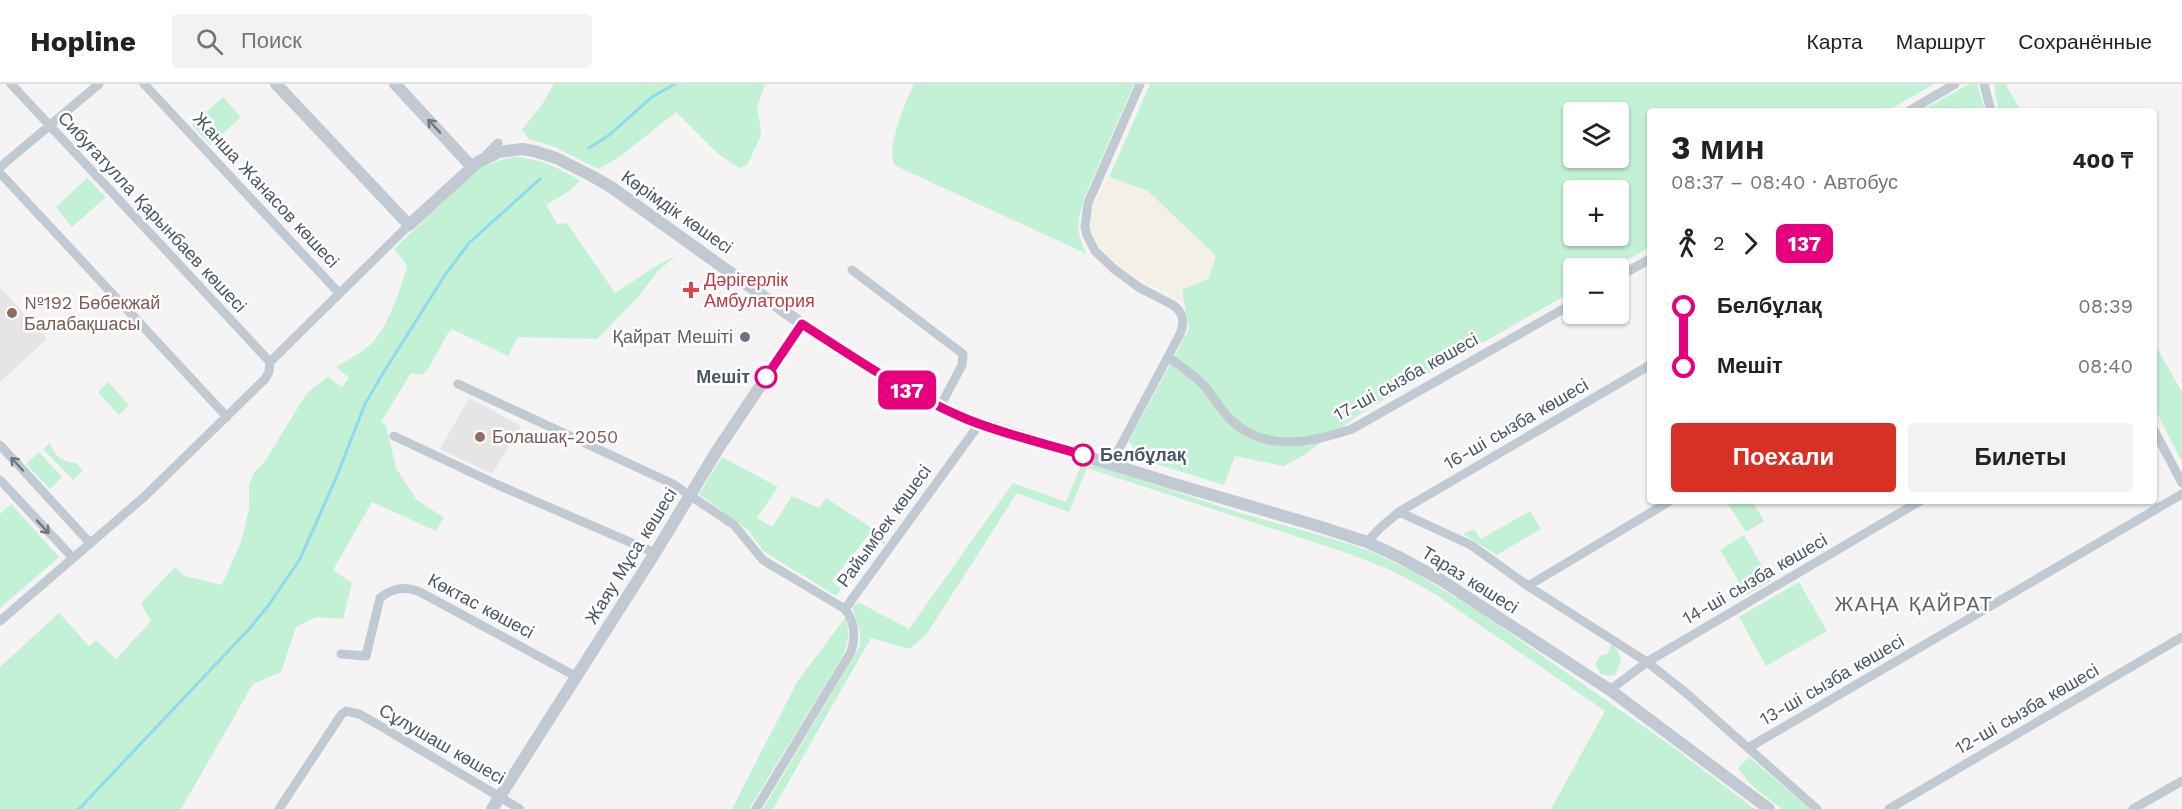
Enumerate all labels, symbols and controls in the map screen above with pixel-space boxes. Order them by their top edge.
search box [172,14,592,68]
text: Hopline [30,25,136,58]
icon: search [193,25,226,58]
text: Поиск [241,28,302,53]
text: Карта [1807,29,1863,54]
text: Маршрут [1896,29,1985,54]
text: Сохранённые [2018,29,2152,54]
map controls [1563,102,1629,324]
button: layers [1563,102,1629,168]
street label: Сибуғатулла Қарынбаев көшесі [54,107,251,316]
street label: Жанша Жанасов көшесі [189,108,344,272]
one-way arrow [426,118,441,133]
text: 3 мин [1671,128,1765,167]
text: 400 ₸ [2072,148,2133,173]
street label: Көрімдік көшесі [618,165,737,258]
text: 08:37 – 08:40 · Автобус [1671,170,1898,194]
button: + [1563,180,1629,246]
icon: walk [1671,227,1704,260]
icon: forward [1734,227,1767,260]
text: 2 [1713,231,1725,255]
text: 137 [1788,231,1821,256]
button: − [1563,258,1629,324]
place label: Дәрігерлік Амбулатория [704,269,815,311]
marker: Дәрігерлік Амбулатория [682,281,700,299]
place label: №192 Бөбекжай Балабақшасы [24,292,160,334]
text: Белбұлақ [1717,293,1822,318]
text: 08:39 [2078,294,2133,318]
marker: №192 Бөбекжай Балабақшасы [5,306,19,320]
place label: Қайрат Мешіті [613,326,733,347]
street label: 17-ші сызба көшесі [1330,328,1481,425]
marker: Қайрат Мешіті [738,330,752,344]
text: Мешіт [1717,353,1783,378]
text: 08:40 [2078,354,2133,378]
place label: Мешіт [696,366,750,387]
marker: Мешіт [755,366,777,388]
line badge: 137 [872,370,942,410]
street label: 16-ші сызба көшесі [1440,374,1592,473]
text: 137 [890,378,924,403]
button: Поехали [1671,423,1896,492]
button: Билеты [1908,423,2133,492]
place label: Болашақ-2050 [492,426,618,447]
marker: Болашақ-2050 [473,430,487,444]
marker: Белбұлақ [1072,444,1094,466]
place label: Белбұлақ [1100,444,1187,465]
one-way arrow [10,457,24,472]
street label: Райымбек көшесі [832,460,935,591]
street label: Жаяу Мұса көшесі [580,484,681,628]
one-way arrow [36,519,50,534]
street label: 14-ші сызба көшесі [1679,529,1831,628]
street label: Тараз көшесі [1418,542,1522,618]
street label: Көктас көшесі [425,569,538,642]
district label: ЖАҢА ҚАЙРАТ [1835,592,1993,616]
street label: 13-ші сызба көшесі [1756,630,1907,729]
street label: 12-ші сызба көшесі [1951,659,2102,758]
street label: Сұлушаш көшесі [376,699,509,788]

